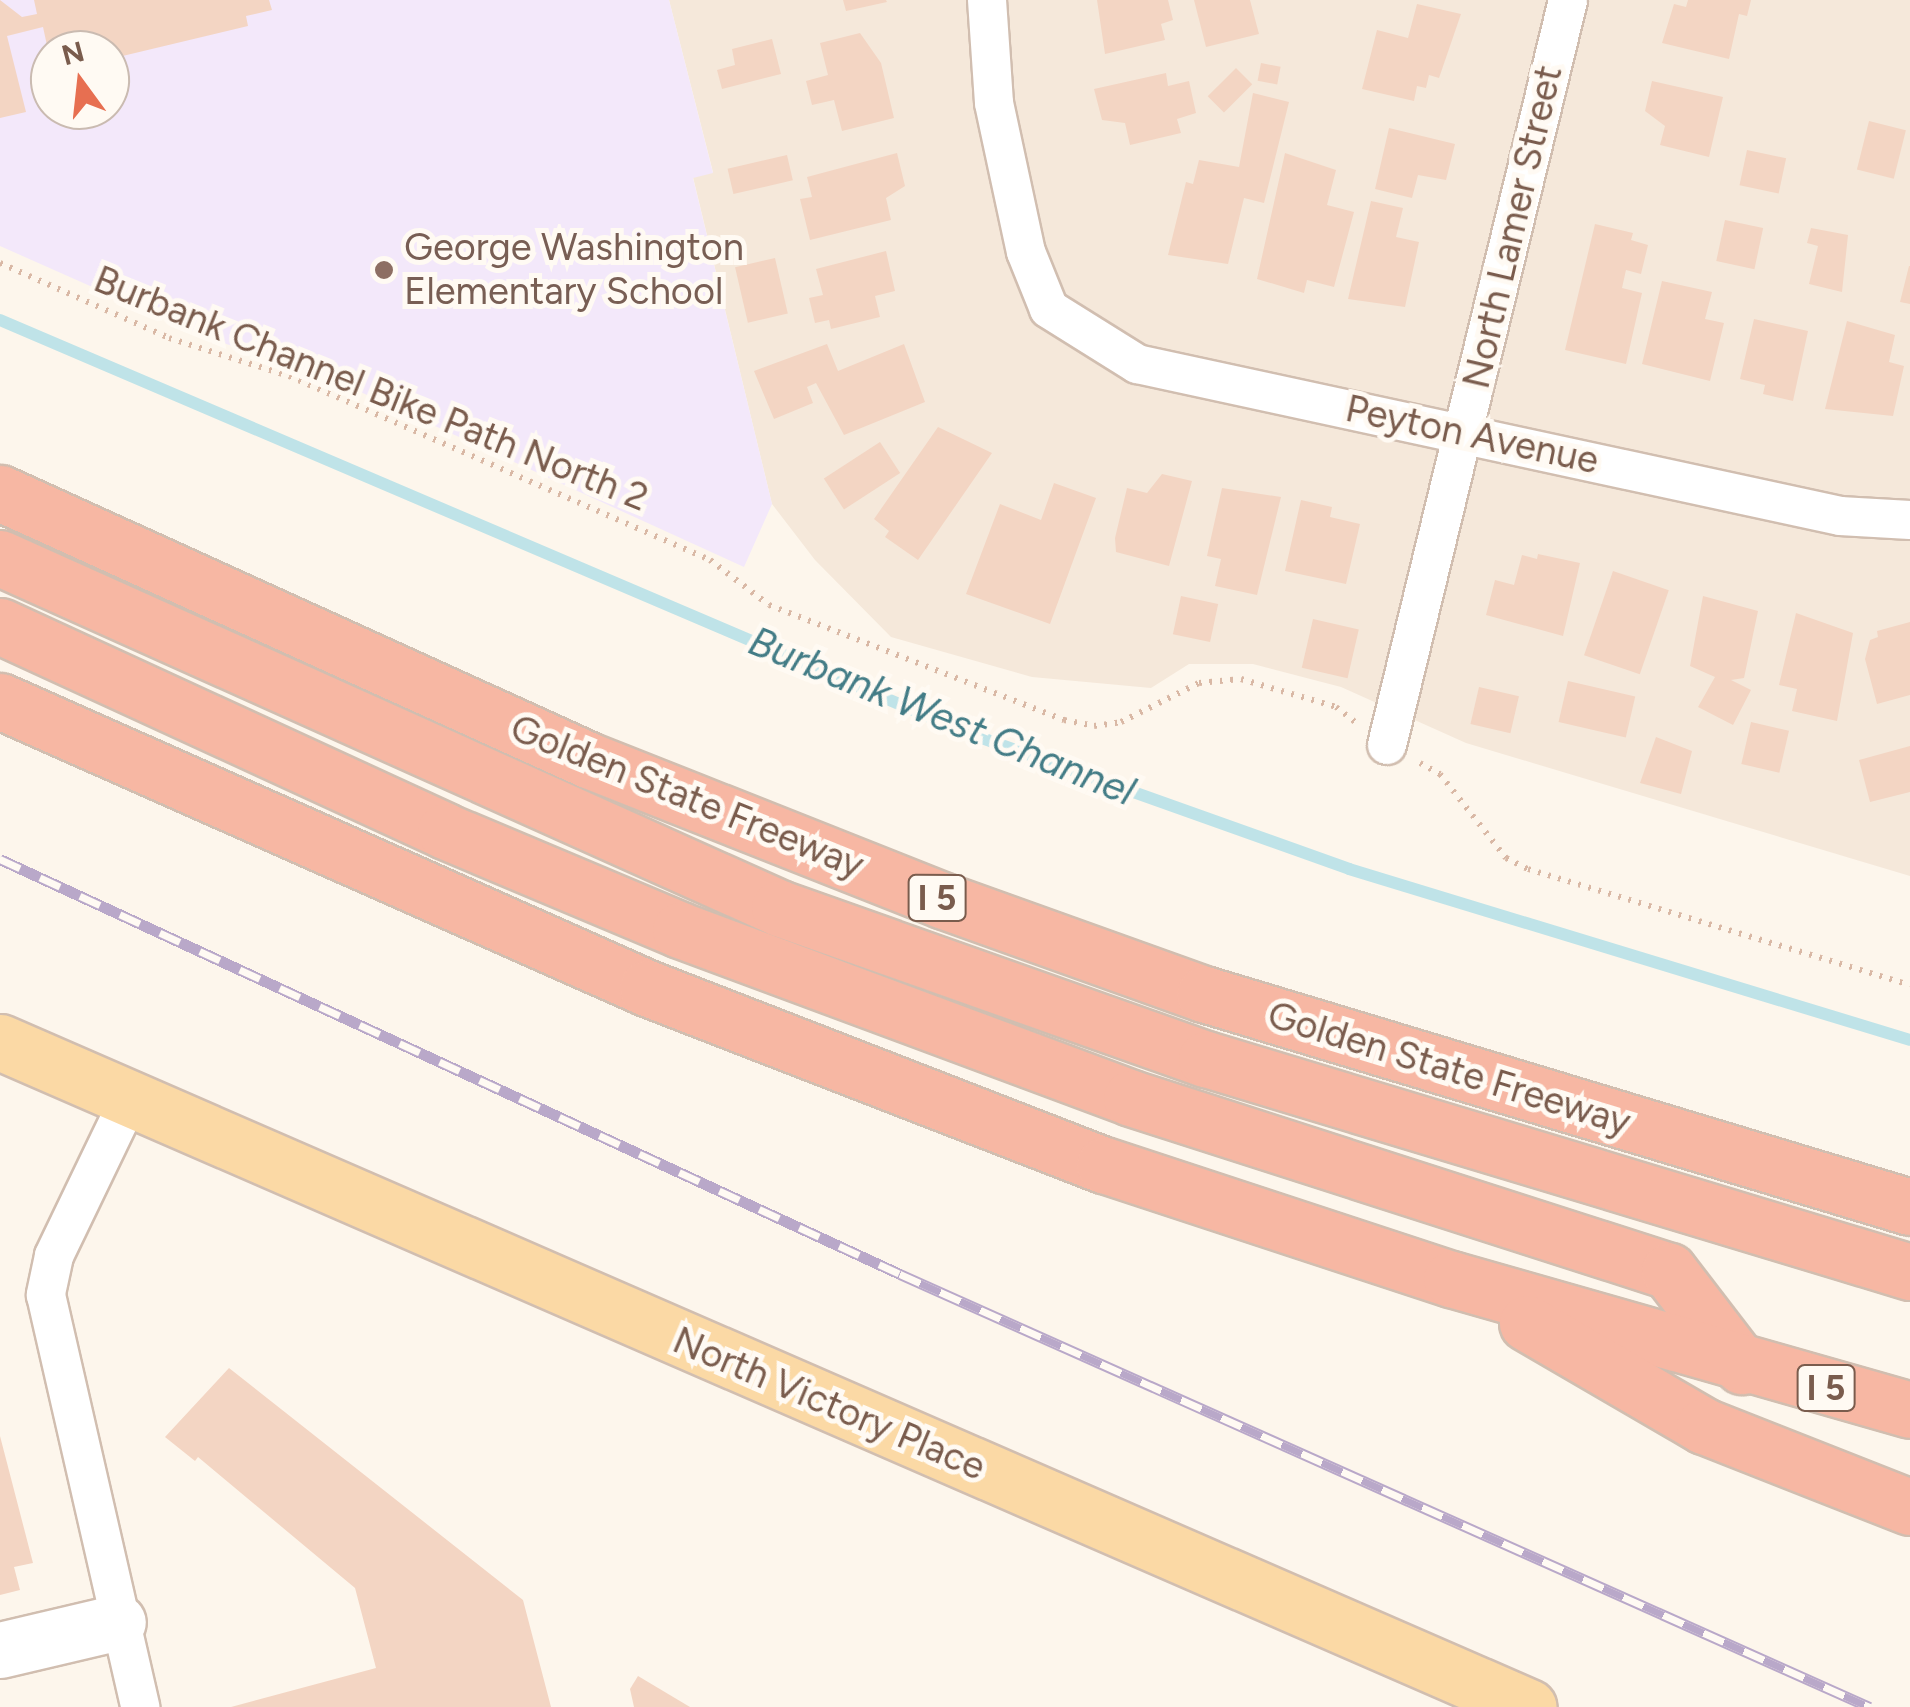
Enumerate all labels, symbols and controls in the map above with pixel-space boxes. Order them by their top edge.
north arrow [30,30,130,130]
text: N [58,34,88,72]
street label: North Lamer Street [1454,61,1572,393]
place label: George Washington Elementary School [404,225,744,314]
street label: Burbank Channel Bike Path North 2 [87,257,655,521]
marker: George Washington Elementary School [373,259,395,281]
street label: Peyton Avenue [1341,386,1603,484]
water label: Burbank West Channel [742,617,1142,815]
street label: Golden State Freeway [504,705,870,889]
road number: I 5 [907,868,967,928]
street label: Golden State Freeway [1262,992,1636,1146]
street label: North Victory Place [666,1318,992,1490]
road number: I 5 [1796,1358,1856,1418]

